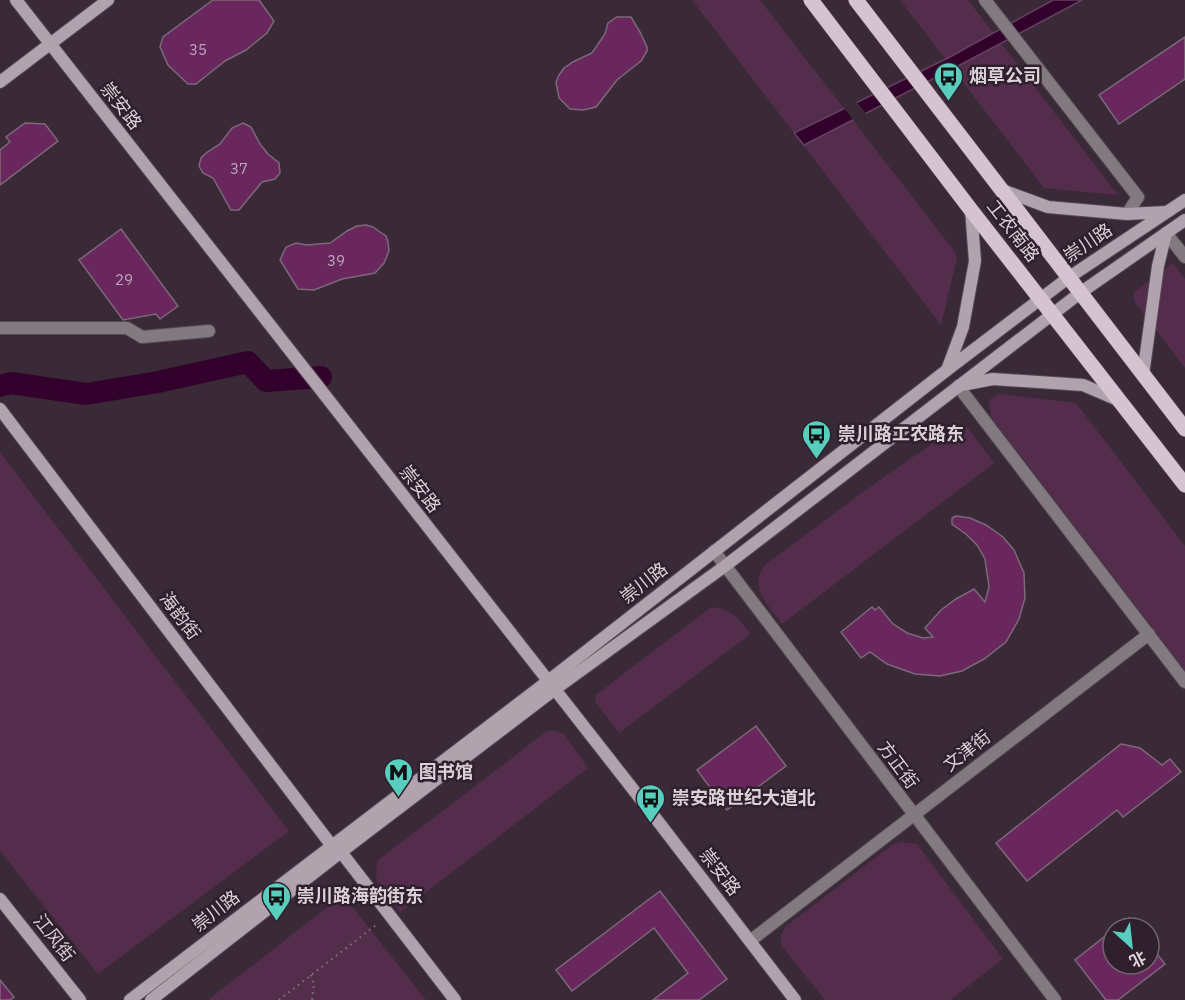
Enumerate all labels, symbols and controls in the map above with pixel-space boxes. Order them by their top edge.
house number: 35 [189,40,207,59]
bus stop icon: 烟草公司 [932,60,964,102]
place label: 烟草公司 [969,64,1041,87]
street label: 崇安路 [96,77,147,134]
house number: 37 [230,159,248,178]
street label: 工农南路 [982,195,1045,266]
street label: 崇川路 [1059,218,1117,267]
house number: 39 [327,251,345,270]
house number: 29 [115,270,133,289]
bus stop icon: 崇川路工农路东 [801,418,833,460]
place label: 崇川路工农路东 [838,422,964,445]
street label: 崇安路 [395,460,446,517]
street label: 崇川路 [615,557,672,608]
street label: 海韵街 [155,587,206,644]
street label: 文津街 [938,725,995,776]
street label: 方正街 [873,736,924,793]
metro station icon: 图书馆 [382,756,414,798]
place label: 图书馆 [419,760,473,783]
bus stop icon: 崇安路世纪大道北 [635,782,667,824]
place label: 崇安路世纪大道北 [672,786,816,809]
street label: 崇安路 [695,843,746,900]
bus stop icon: 崇川路海韵街东 [260,880,292,922]
place label: 崇川路海韵街东 [297,884,423,907]
street label: 崇川路 [187,885,244,936]
street label: 江风街 [29,909,80,966]
north arrow [1101,916,1161,976]
text: 北 [1126,947,1149,972]

